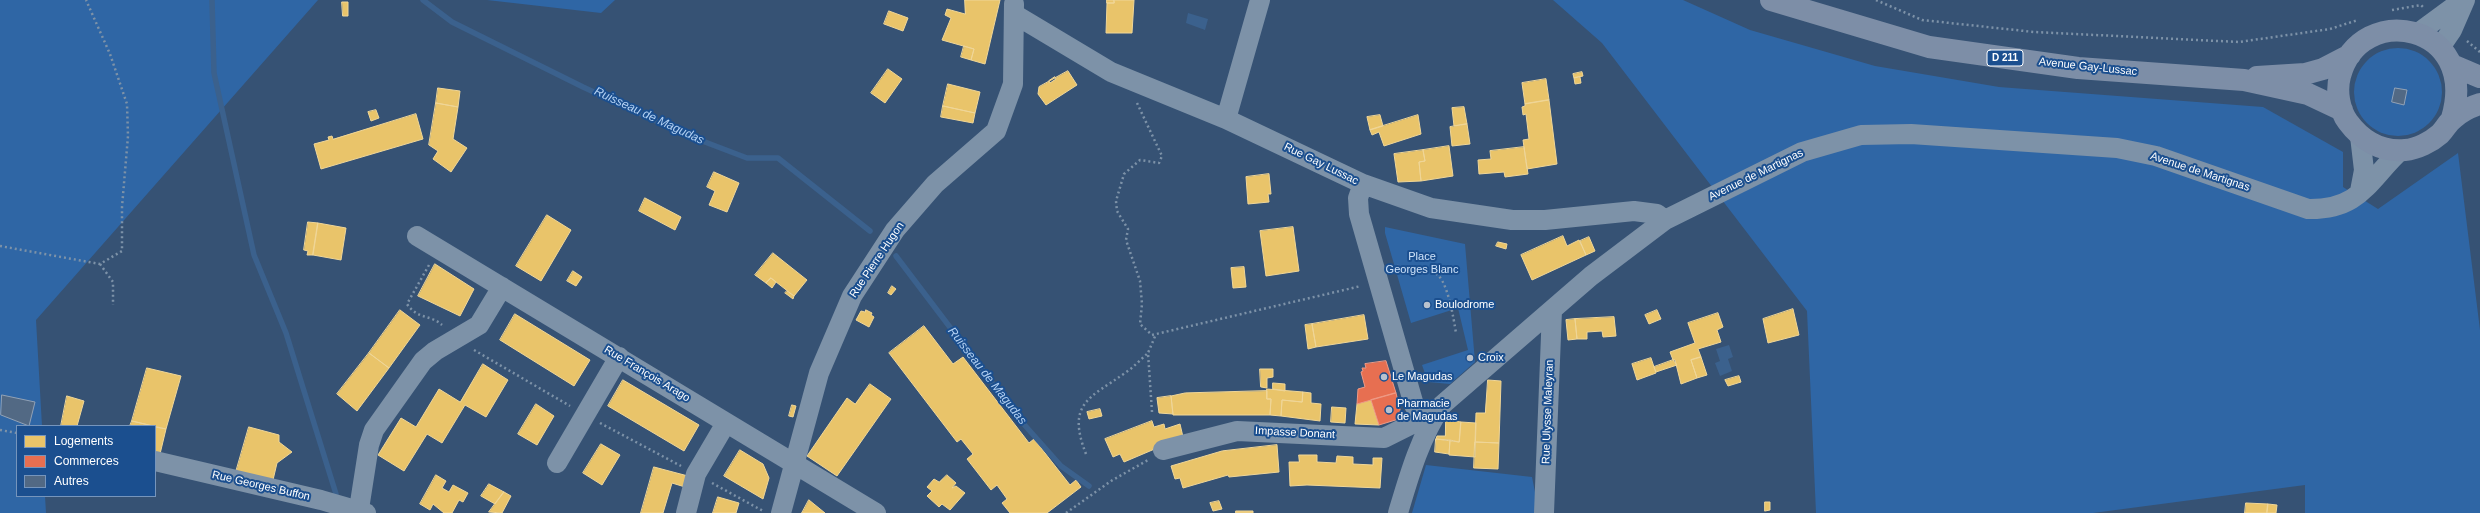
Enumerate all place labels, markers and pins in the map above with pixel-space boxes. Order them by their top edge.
place label: Boulodrome [1435,298,1494,312]
marker: Boulodrome [1422,300,1432,310]
place label: Croix [1478,351,1504,365]
marker: Croix [1465,353,1475,363]
place label: Le Magudas [1392,370,1453,384]
marker: Le Magudas [1379,372,1389,382]
place label: Pharmacie de Magudas [1397,397,1458,423]
marker: Pharmacie de Magudas [1384,405,1394,415]

